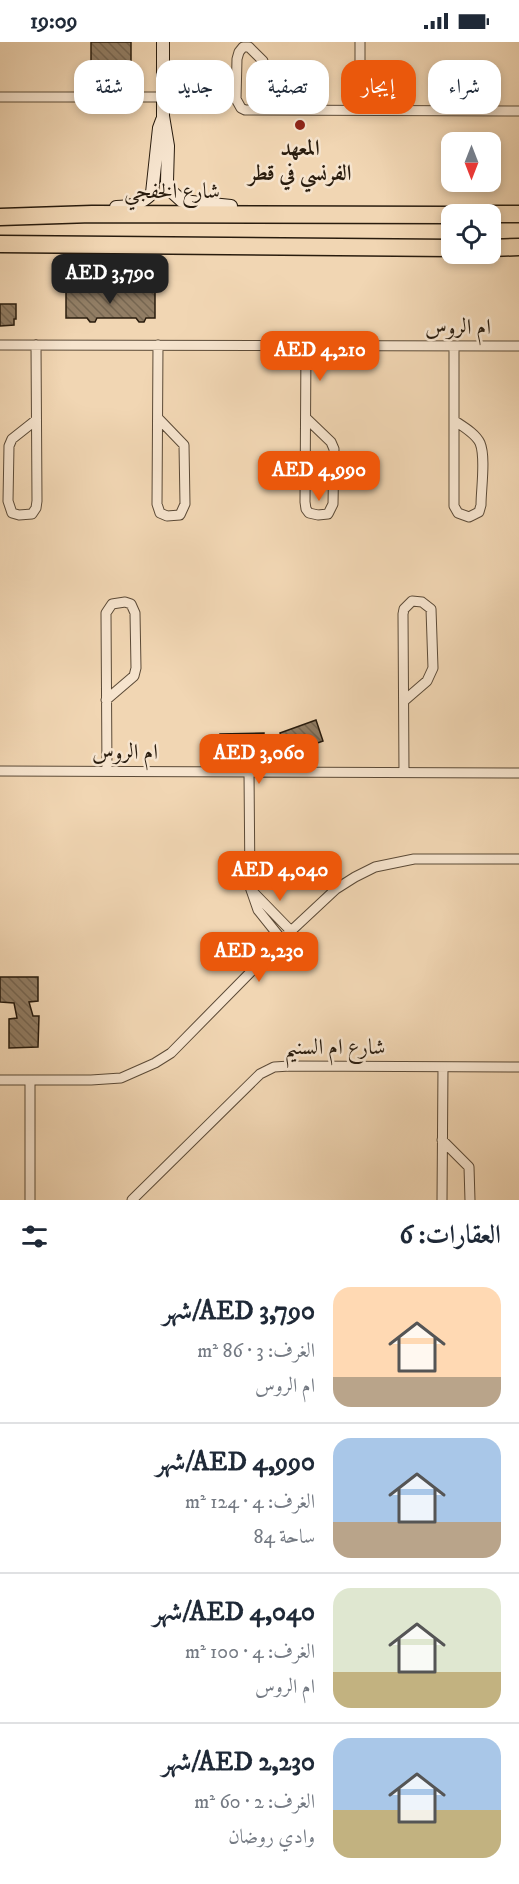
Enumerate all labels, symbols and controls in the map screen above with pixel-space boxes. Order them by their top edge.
text: 19:09 [30,8,78,35]
chip: شقة [74,60,144,114]
chip: جديد [156,60,234,114]
chip: تصفية [246,60,329,114]
chip: إيجار [341,60,416,114]
chip: شراء [428,60,501,114]
marker: المعهد الفرنسي في قطر [293,118,307,132]
north arrow [441,132,501,192]
map controls [441,132,501,264]
place label: المعهد الفرنسي في قطر [246,135,352,193]
street label: شارع الخفجي [124,178,220,211]
button: locate [441,204,501,264]
pin: AED 3,790 [41,254,179,305]
text: AED 3,790 [66,261,154,286]
street label: ام الروس [425,314,491,346]
pin: AED 4,210 [251,331,389,382]
text: AED 4,210 [274,338,366,363]
pin: AED 4,990 [250,451,388,502]
text: AED 4,990 [272,458,366,483]
pin: AED 3,060 [190,734,328,785]
street label: ام الروس [92,739,158,771]
text: AED 3,060 [214,741,304,766]
pin: AED 4,040 [211,851,349,902]
text: AED 4,040 [232,858,328,883]
pin: AED 2,230 [190,932,328,983]
text: AED 2,230 [214,939,304,964]
street label: شارع ام السنيم [284,1034,386,1068]
text: العقارات: 6 [400,1219,501,1252]
icon: filters [18,1220,51,1253]
text: AED 3,790/شهر [162,1295,315,1328]
icon: home [381,1311,453,1383]
text: الغرف: 3 · 86 m² [197,1339,315,1364]
text: ام الروس [255,1374,315,1399]
text: AED 4,990/شهر [156,1446,315,1479]
icon: home [381,1462,453,1534]
text: الغرف: 4 · 124 m² [185,1490,315,1515]
text: ساحة 84 [254,1525,315,1550]
text: AED 4,040/شهر [153,1596,315,1629]
icon: home [381,1612,453,1684]
text: الغرف: 4 · 100 m² [185,1640,315,1665]
text: ام الروس [255,1675,315,1700]
text: AED 2,230/شهر [162,1746,315,1779]
icon: home [381,1762,453,1834]
text: الغرف: 2 · 60 m² [194,1790,315,1815]
text: وادي روضان [228,1825,315,1850]

